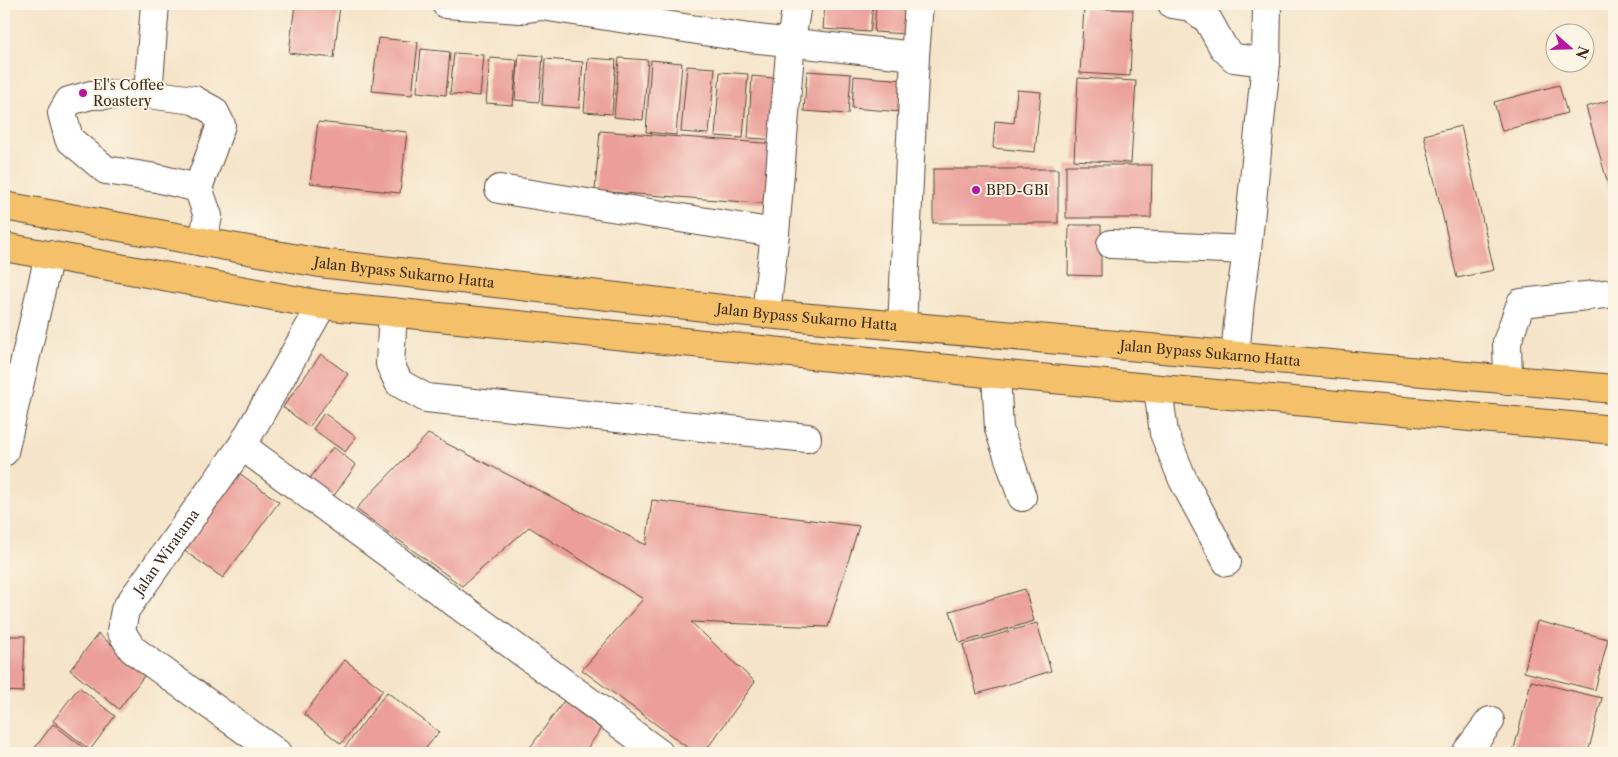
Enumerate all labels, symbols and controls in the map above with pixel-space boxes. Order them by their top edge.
north arrow [1546,22,1596,72]
text: N [1572,44,1593,61]
place label: El's Coffee Roastery [93,76,164,110]
marker: El's Coffee Roastery [77,87,89,99]
place label: BPD-GBI [986,181,1049,199]
marker: BPD-GBI [970,184,982,196]
street label: Jalan Bypass Sukarno Hatta [311,253,496,292]
street label: Jalan Bypass Sukarno Hatta [714,299,899,335]
street label: Jalan Bypass Sukarno Hatta [1117,336,1302,370]
street label: Jalan Wiratama [128,505,203,600]

